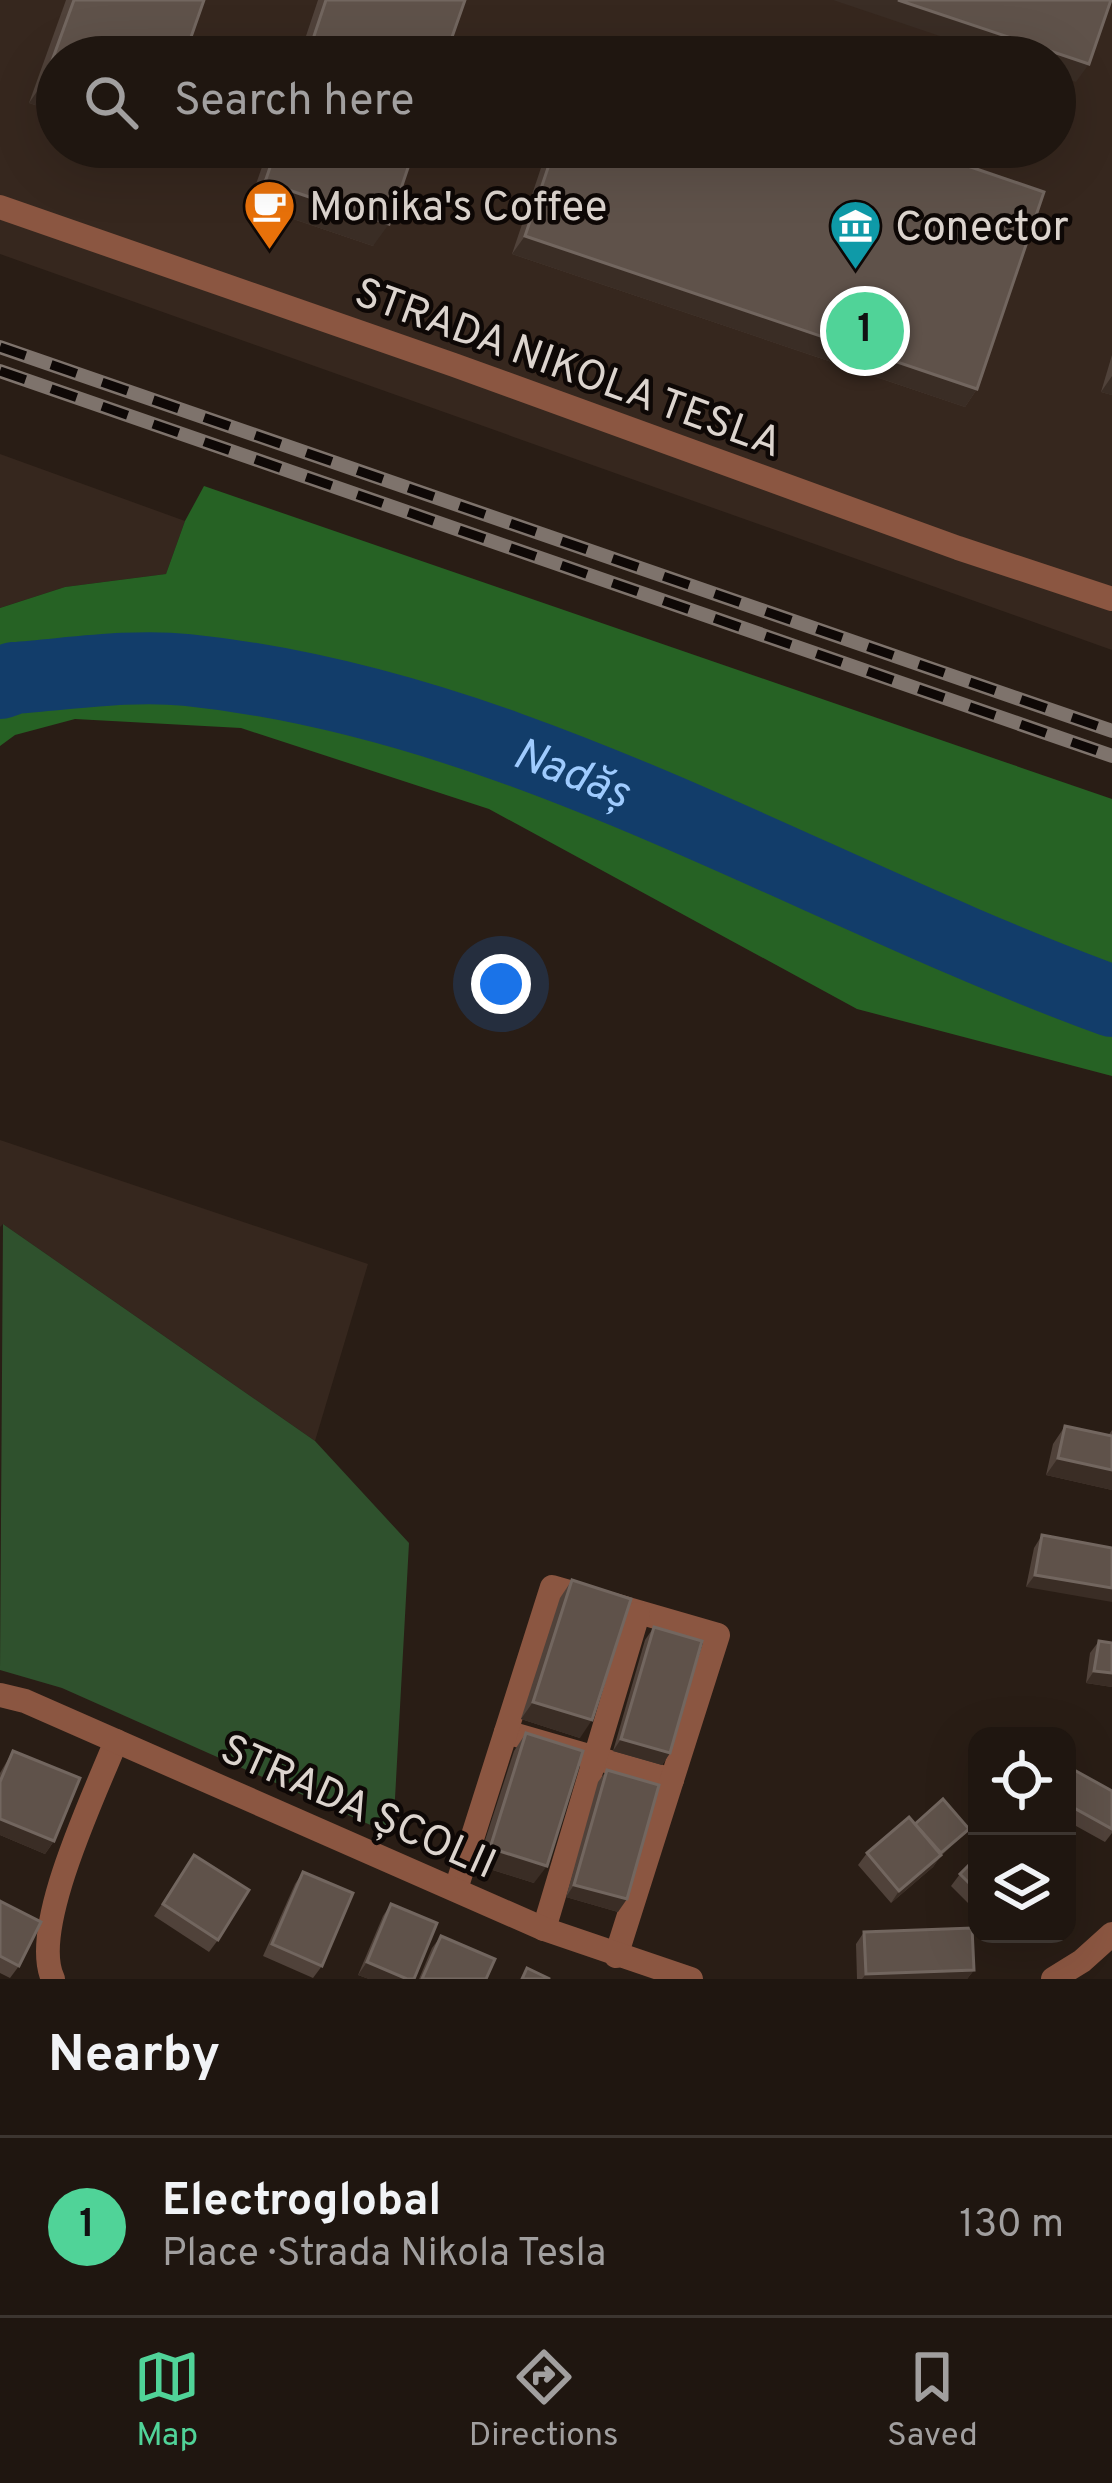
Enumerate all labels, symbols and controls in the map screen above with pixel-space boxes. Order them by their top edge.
search box [36,36,1076,168]
icon: search [78,69,144,135]
text: Search here [174,74,414,131]
cafe icon: Monika's Coffee [242,177,298,251]
place label: Monika's Coffee [309,183,607,236]
museum icon: Conector [828,197,884,271]
place label: Conector [895,203,1069,256]
street label: STRADA NIKOLA TESLA [347,268,788,472]
pin: 1 [826,286,904,376]
water label: Nadăș [505,727,638,824]
your location [471,954,531,1014]
street label: STRADA ȘCOLII [211,1725,503,1893]
map controls [968,1727,1076,1943]
button: locate [968,1727,1076,1835]
button: layers [968,1835,1076,1943]
text: Nearby [48,2025,220,2090]
text: Electroglobal [162,2174,441,2231]
text: 1 [79,2202,95,2251]
text: 130 m [959,2202,1064,2251]
text: Place · Strada Nikola Tesla [162,2231,606,2280]
tab: Map [134,2344,200,2458]
tab: Directions [469,2344,619,2458]
tab: Saved [887,2344,978,2458]

